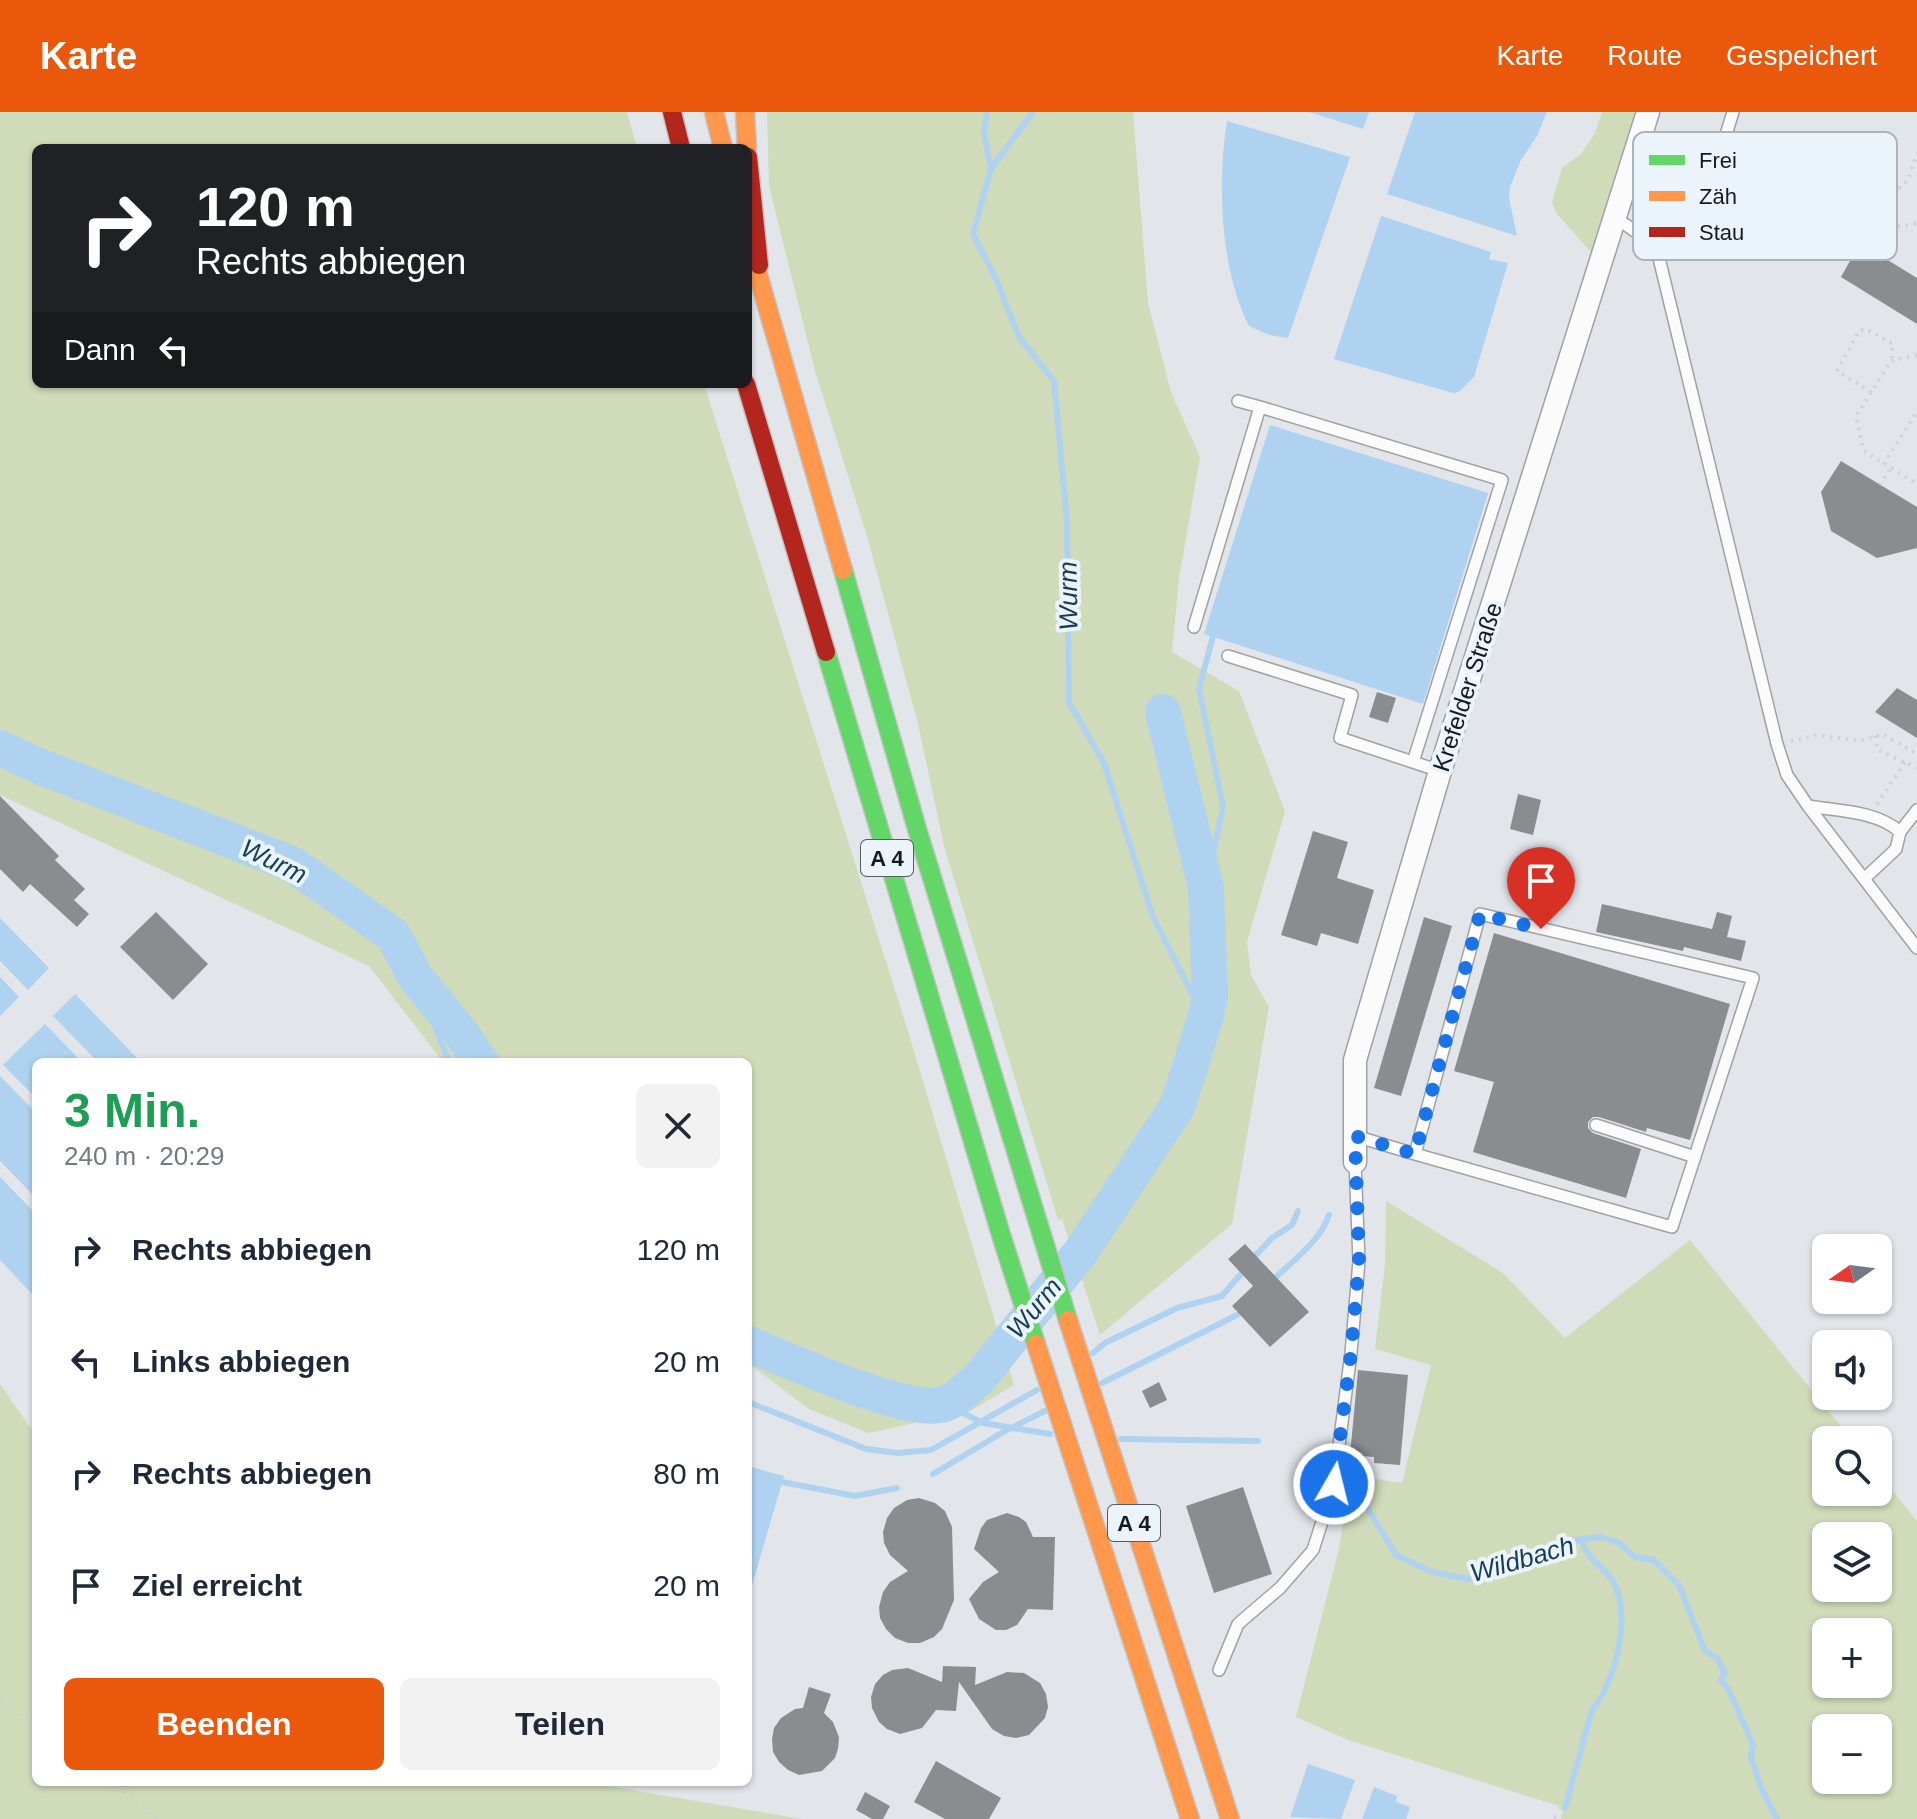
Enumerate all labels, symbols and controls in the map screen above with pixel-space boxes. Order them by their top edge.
text: Karte [40,35,137,77]
text: Karte [1496,40,1563,71]
text: Route [1607,40,1682,71]
text: Gespeichert [1726,40,1877,71]
legend [1633,132,1897,260]
text: Frei [1699,148,1737,173]
text: 120 m [196,175,355,238]
icon: right [64,176,168,280]
text: Zäh [1699,184,1737,209]
text: Stau [1699,220,1744,245]
text: Rechts abbiegen [196,241,466,282]
icon: left [152,328,196,372]
text: Dann [64,333,136,366]
water label: Wurm [1052,561,1084,631]
street label: Krefelder Straße [1427,599,1507,775]
water label: Wurm [236,832,312,890]
road number: A 4 [861,840,913,876]
pin [1507,847,1575,929]
icon: arrive [1519,859,1563,903]
text: 3 Min. [64,1084,200,1137]
button: close [636,1084,720,1168]
text: 240 m · 20:29 [64,1141,224,1171]
icon: right [64,1228,108,1272]
text: Rechts abbiegen [132,1233,372,1266]
text: 120 m [637,1233,720,1266]
north arrow [1812,1234,1892,1314]
map controls [1812,1234,1892,1794]
water label: Wurm [1000,1272,1068,1344]
button: sound [1812,1330,1892,1410]
icon: left [64,1340,108,1384]
text: Links abbiegen [132,1345,350,1378]
text: 20 m [653,1345,720,1378]
button: search [1812,1426,1892,1506]
position arrow [1292,1442,1376,1526]
icon: right [64,1452,108,1496]
text: Rechts abbiegen [132,1457,372,1490]
text: 80 m [653,1457,720,1490]
road number: A 4 [1108,1505,1160,1541]
button: layers [1812,1522,1892,1602]
water label: Wildbach [1467,1530,1577,1588]
icon: arrive [64,1564,108,1608]
text: Ziel erreicht [132,1569,302,1602]
text: 20 m [653,1569,720,1602]
button: + [1812,1618,1892,1698]
button: Beenden [64,1678,384,1770]
button: Teilen [400,1678,720,1770]
button: − [1812,1714,1892,1794]

